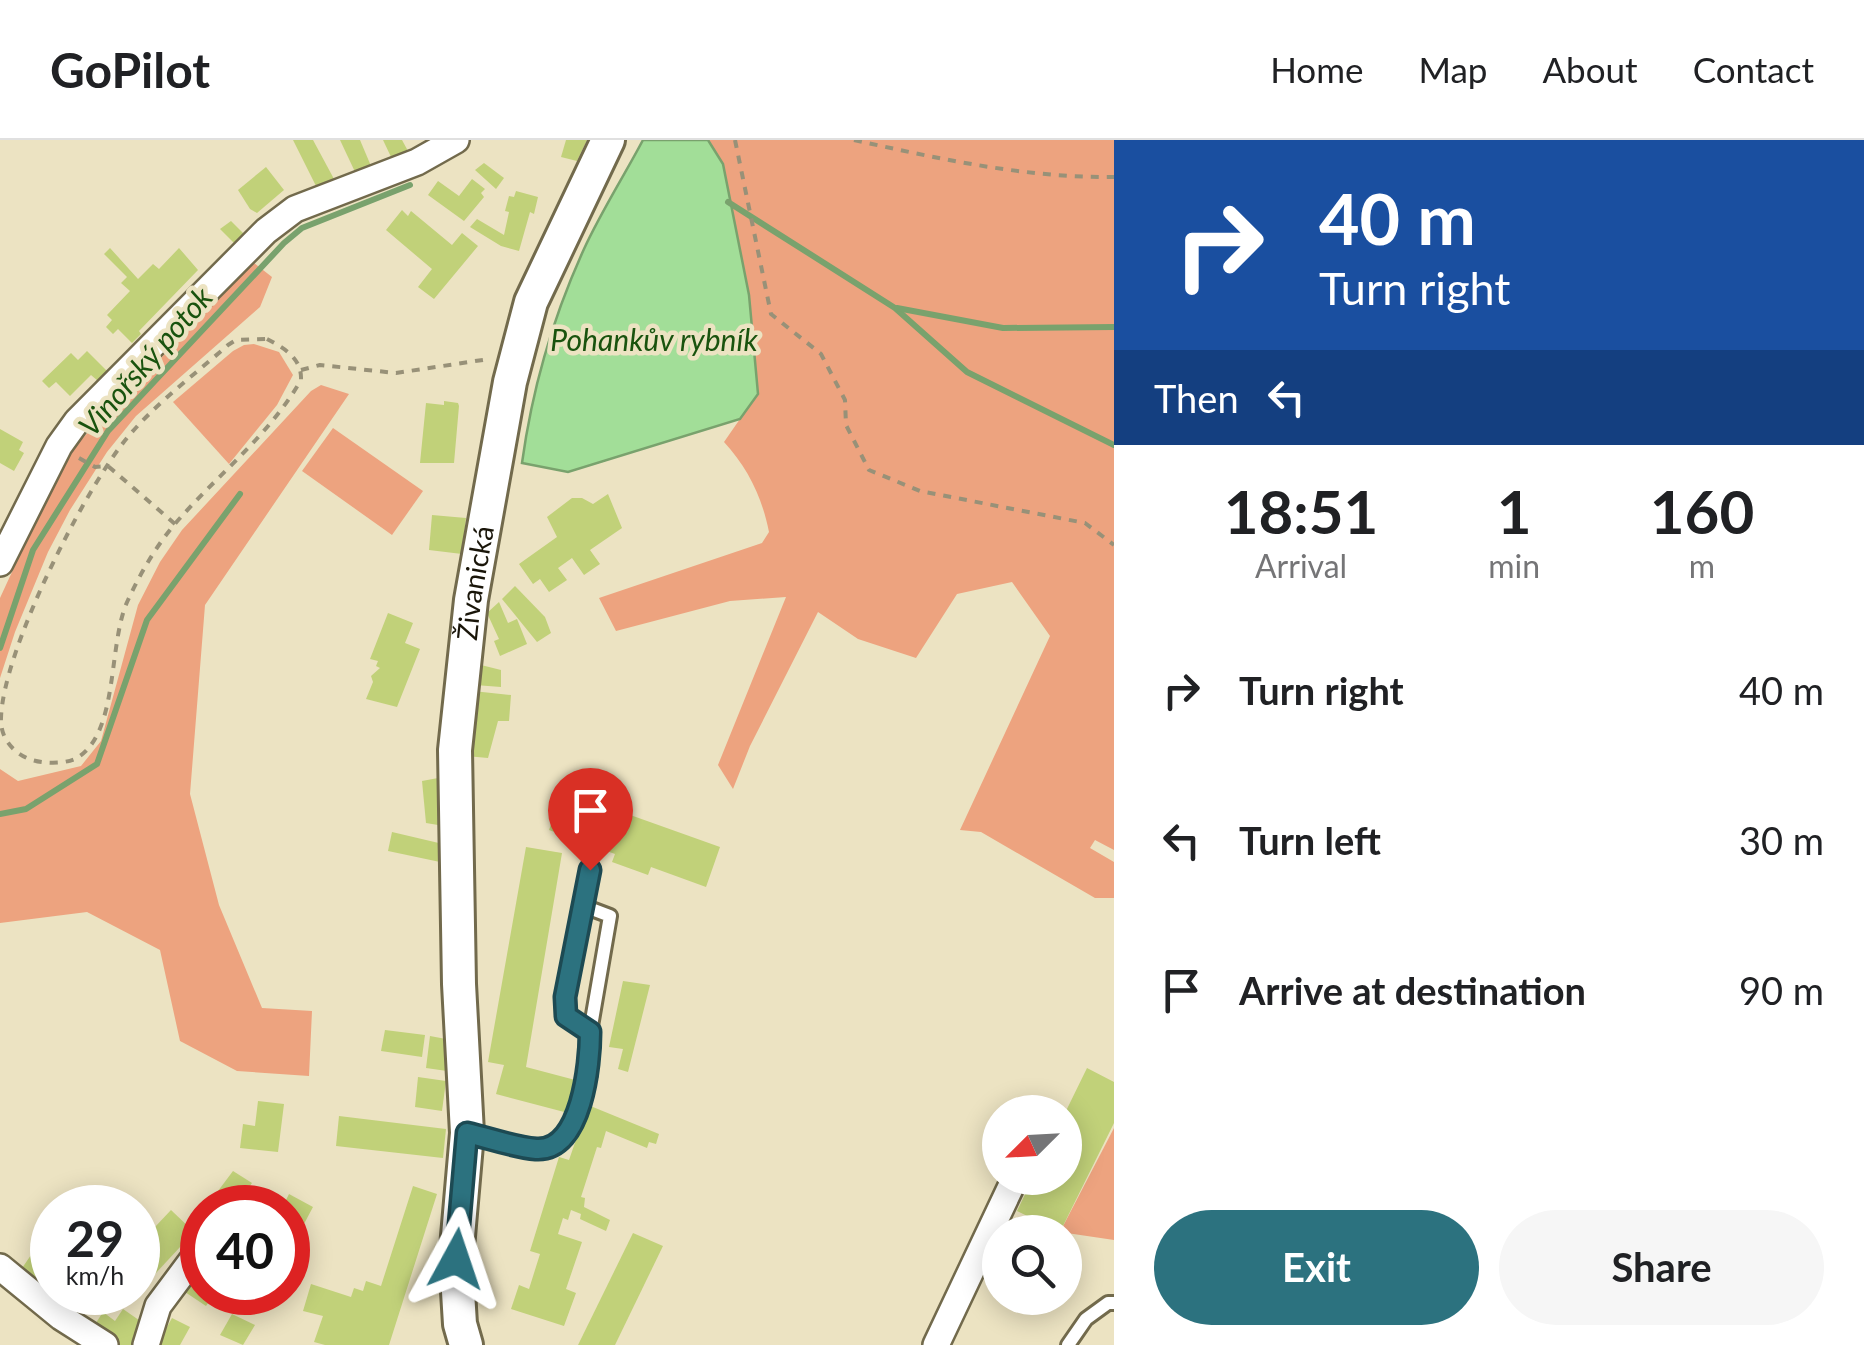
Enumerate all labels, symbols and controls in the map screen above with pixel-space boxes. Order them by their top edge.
text: GoPilot [50,41,210,98]
text: Home [1270,48,1363,90]
text: Map [1418,48,1487,90]
text: About [1542,48,1638,90]
text: Contact [1693,48,1814,90]
text: 40 m [1319,176,1476,260]
icon: right [1154,180,1284,310]
text: Turn right [1319,261,1510,315]
water label: Vinořský potok [70,278,219,443]
water label: Pohankův rybník [550,321,758,357]
icon: left [1259,370,1314,425]
text: Then [1154,375,1239,421]
text: 18:51 [1224,475,1378,547]
text: 1 [1497,475,1532,547]
text: 160 [1650,475,1754,547]
street label: Živanická [449,523,500,642]
text: Arrival [1255,546,1347,585]
text: min [1488,546,1540,585]
text: m [1689,546,1715,585]
icon: right [1154,663,1209,718]
text: Turn right [1239,667,1404,713]
text: 40 m [1739,667,1824,713]
pin [548,768,633,871]
icon: arrive [563,783,618,838]
icon: left [1154,813,1209,868]
text: Turn left [1239,817,1381,863]
text: 30 m [1739,817,1824,863]
icon: arrive [1154,963,1209,1018]
text: Arrive at destination [1239,967,1586,1013]
text: 90 m [1739,967,1824,1013]
north arrow [982,1095,1082,1195]
map controls [982,1095,1082,1315]
speed limit sign: 40 [180,1185,310,1315]
position arrow [404,1207,508,1311]
text: 29 [66,1208,124,1268]
button: Exit [1154,1210,1479,1325]
button: Share [1499,1210,1824,1325]
button: search [982,1215,1082,1315]
text: km/h [66,1260,124,1290]

